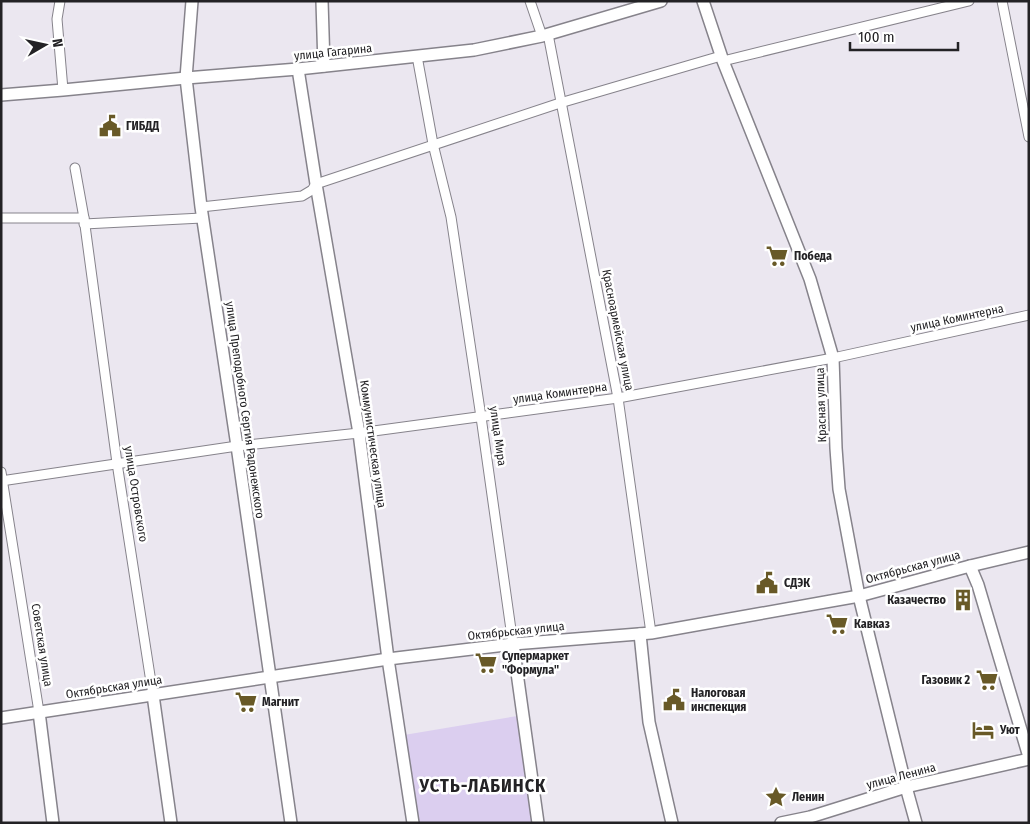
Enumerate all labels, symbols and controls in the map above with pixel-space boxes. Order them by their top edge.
north arrow [20,20,70,70]
scale bar [850,20,958,52]
text: 100 m [858,28,895,46]
text: N [48,38,66,49]
street label: улица Гагарина [293,41,373,63]
public building icon: ГИБДД [97,113,123,139]
place label: ГИБДД [126,119,159,133]
supermarket icon: Победа [764,243,790,269]
place label: Победа [794,249,832,263]
street label: Красноармейская улица [599,268,637,392]
street label: улица Преподобного Сергия Радонежского [223,301,267,519]
street label: улица Коминтерна [909,301,1005,335]
street label: Красная улица [813,367,829,443]
street label: Коммунистическая улица [357,379,389,509]
street label: улица Коминтерна [512,379,608,407]
street label: улица Мира [487,405,509,467]
street label: улица Островского [122,445,150,543]
street label: Октябрьская улица [864,548,962,586]
public building icon: СДЭК [754,570,780,596]
place label: СДЭК [784,576,810,590]
building icon: Казачество [950,587,976,613]
place label: Казачество [887,593,947,607]
street label: Советская улица [29,603,55,688]
supermarket icon: Кавказ [824,611,850,637]
place label: Кавказ [854,617,891,631]
street label: Октябрьская улица [467,619,565,643]
place label: Супермаркет "Формула" [502,649,570,677]
supermarket icon: Супермаркет "Формула" [473,650,499,676]
supermarket icon: Газовик 2 [974,667,1000,693]
street label: Октябрьская улица [65,672,163,702]
place label: Газовик 2 [921,673,970,687]
place label: Налоговая инспекция [691,686,746,714]
public building icon: Налоговая инспекция [661,687,687,713]
supermarket icon: Магнит [233,689,259,715]
place label: Магнит [262,695,300,709]
hotel icon: Уют [970,717,996,743]
place label: Уют [999,723,1020,737]
street label: улица Ленина [865,760,937,792]
district label: УСТЬ-ЛАБИНСК [419,775,546,797]
place icon: Ленин [763,784,789,810]
place label: Ленин [792,790,824,804]

